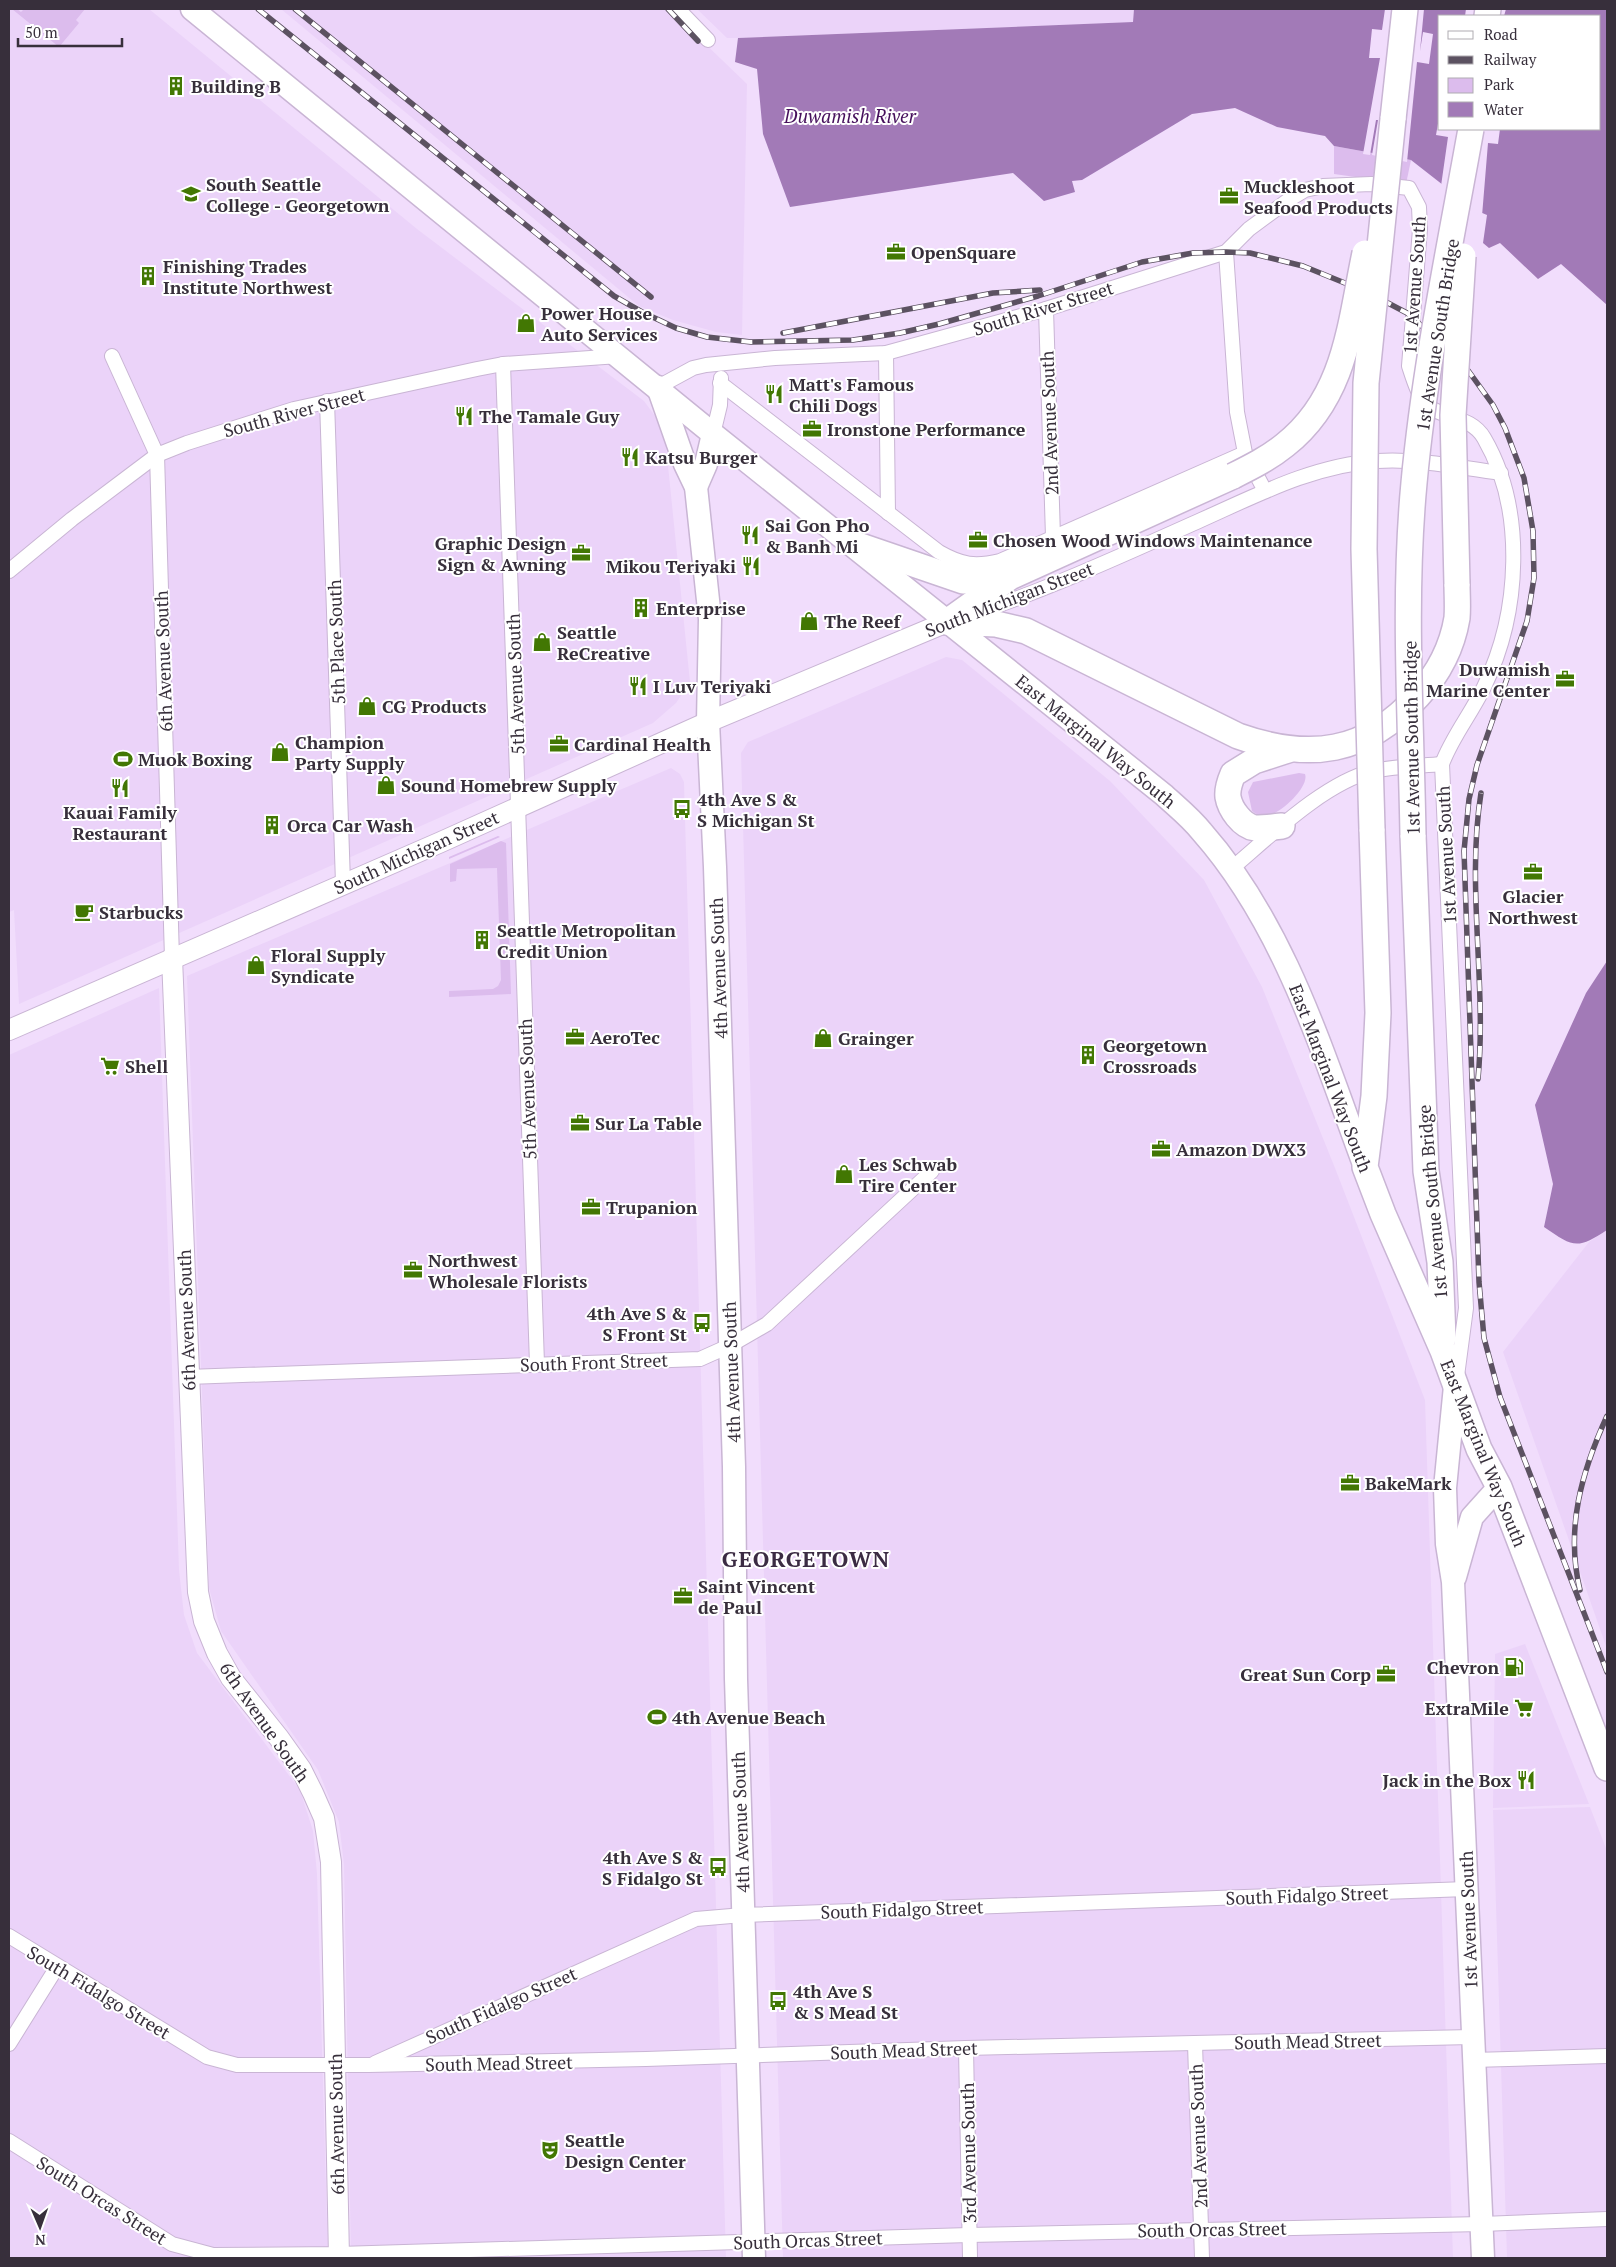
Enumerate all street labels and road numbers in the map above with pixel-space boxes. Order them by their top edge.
street label: 1st Avenue South [1397,215,1431,355]
street label: 1st Avenue South Bridge [1410,237,1464,433]
street label: South River Street [970,275,1116,341]
street label: 2nd Avenue South [1034,350,1064,496]
street label: South River Street [221,381,368,442]
street label: South Michigan Street [921,556,1097,642]
street label: 5th Place South [322,579,350,705]
street label: 6th Avenue South [149,590,177,732]
street label: 5th Avenue South [501,613,529,755]
street label: 1st Avenue South Bridge [1397,640,1425,836]
street label: East Marginal Way South [1011,669,1182,813]
street label: 1st Avenue South [1430,785,1462,925]
street label: South Michigan Street [330,805,503,899]
street label: 4th Avenue South [704,897,732,1039]
street label: East Marginal Way South [1284,980,1378,1176]
street label: 5th Avenue South [513,1018,541,1160]
street label: 1st Avenue South Bridge [1412,1104,1452,1300]
street label: 6th Avenue South [172,1249,200,1391]
street label: 4th Avenue South [717,1301,745,1443]
street label: South Front Street [520,1347,669,1377]
street label: East Marginal Way South [1435,1356,1533,1551]
street label: 6th Avenue South [215,1657,316,1787]
street label: 4th Avenue South [726,1751,754,1893]
street label: 1st Avenue South [1454,1850,1482,1990]
street label: South Fidalgo Street [1225,1880,1389,1910]
street label: South Fidalgo Street [820,1894,984,1924]
street label: South Fidalgo Street [23,1940,175,2044]
street label: South Fidalgo Street [422,1961,581,2049]
street label: South Mead Street [1234,2028,1382,2054]
street label: South Mead Street [830,2035,979,2065]
street label: South Mead Street [425,2050,573,2076]
street label: 6th Avenue South [323,2053,349,2195]
street label: 2nd Avenue South [1183,2063,1213,2209]
street label: 3rd Avenue South [955,2082,981,2224]
street label: South Orcas Street [32,2150,172,2250]
street label: South Orcas Street [1137,2216,1287,2242]
street label: South Orcas Street [733,2225,883,2255]

